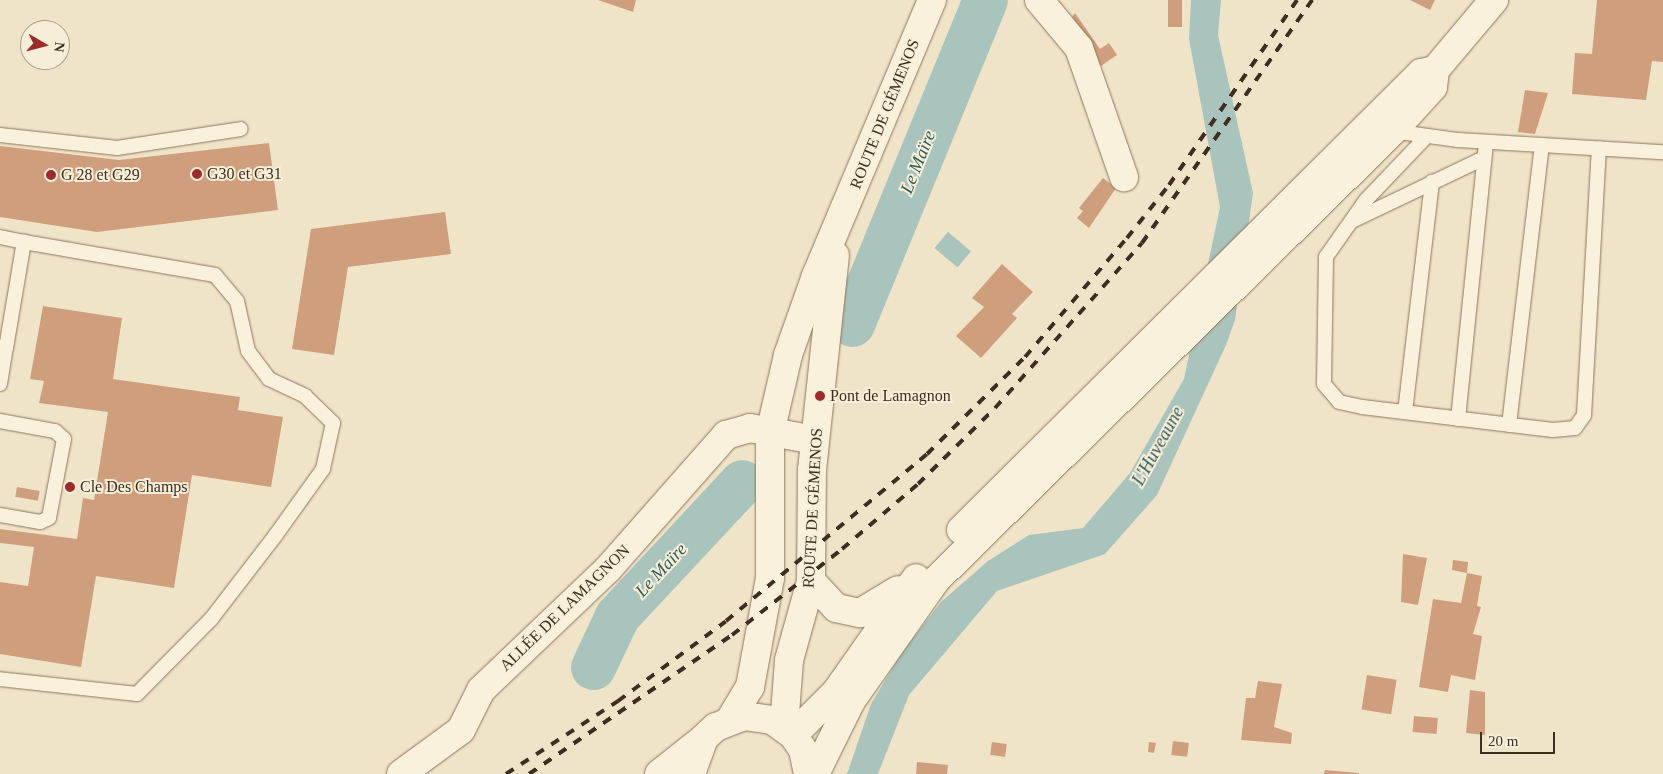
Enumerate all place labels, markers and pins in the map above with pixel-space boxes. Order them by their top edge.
place label: G30 et G31 [207,164,282,184]
place label: G 28 et G29 [61,165,140,185]
marker: G30 et G31 [191,168,203,180]
marker: G 28 et G29 [45,169,57,181]
place label: Pont de Lamagnon [830,386,951,406]
marker: Pont de Lamagnon [814,390,826,402]
place label: Cle Des Champs [80,477,188,497]
marker: Cle Des Champs [64,481,76,493]

